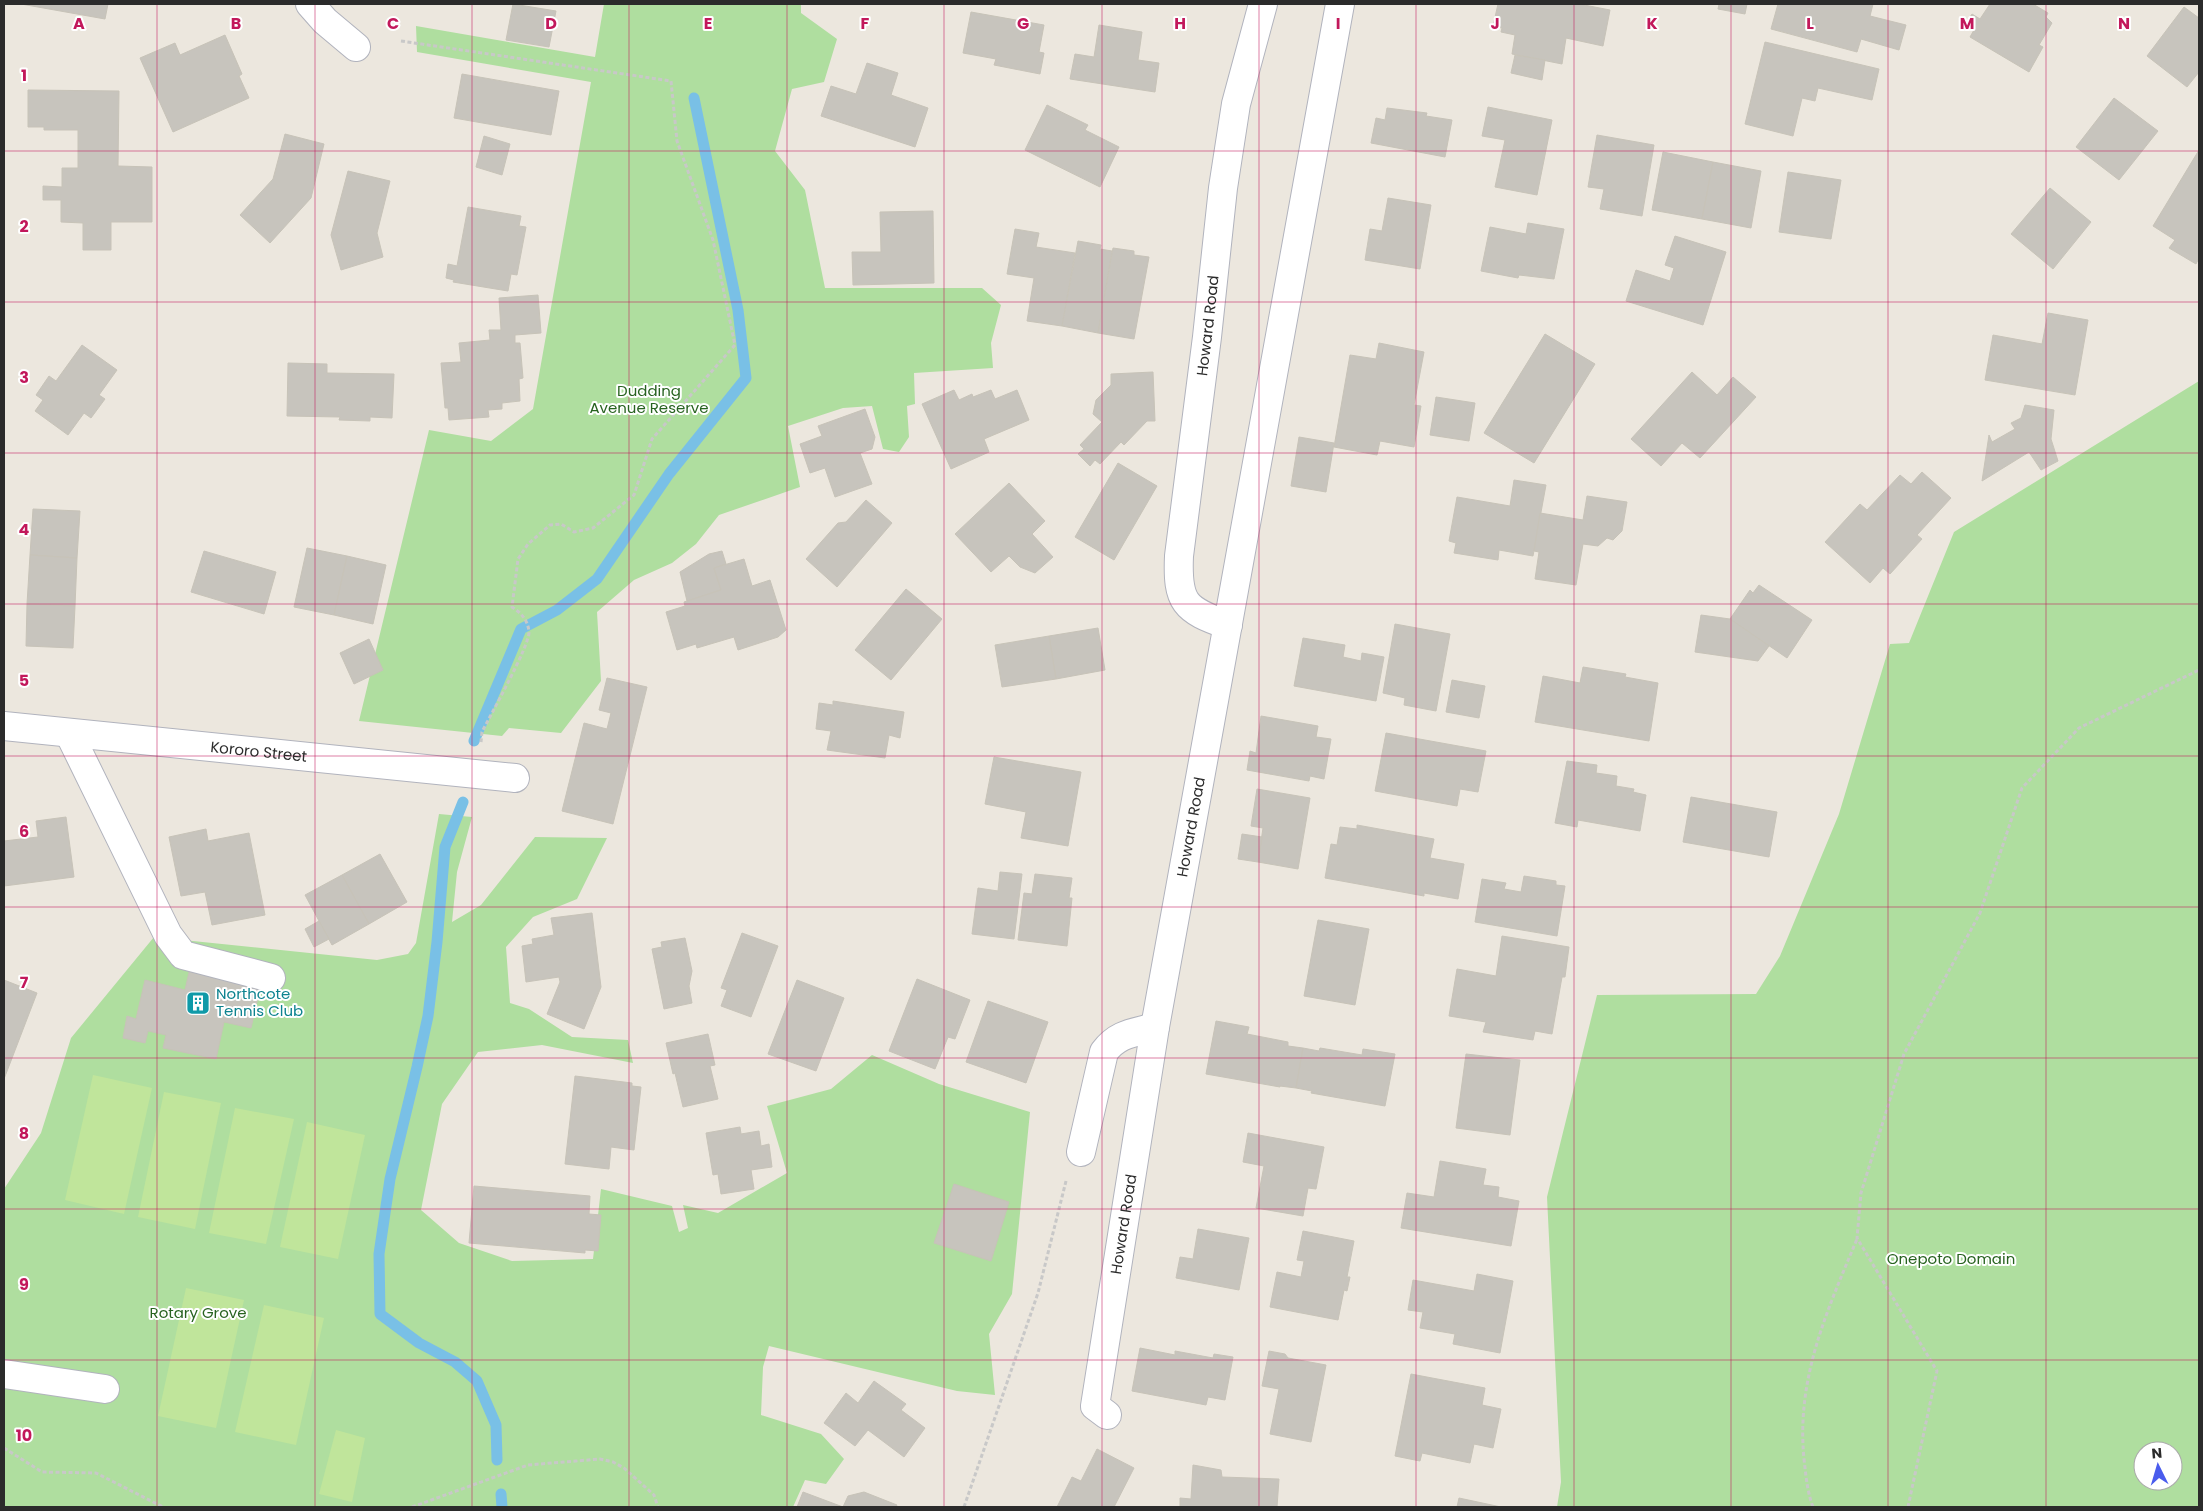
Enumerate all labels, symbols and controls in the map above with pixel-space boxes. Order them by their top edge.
text: A [73,12,85,35]
text: B [231,12,241,35]
text: C [387,12,399,35]
text: D [545,12,557,35]
text: E [704,12,712,35]
text: F [861,12,870,35]
text: G [1017,12,1029,35]
text: H [1174,12,1186,35]
text: I [1336,12,1340,35]
text: J [1490,12,1500,35]
text: K [1646,12,1658,35]
text: L [1806,12,1814,35]
text: M [1960,12,1974,35]
text: N [2118,12,2130,35]
text: 1 [21,64,27,87]
text: 2 [19,215,29,238]
street label: Howard Road [1191,274,1224,377]
text: 3 [19,366,29,389]
park label: Dudding Avenue Reserve [589,380,709,418]
text: 4 [19,518,30,541]
text: 5 [19,669,29,692]
street label: Kororo Street [209,736,308,767]
street label: Howard Road [1171,775,1210,879]
text: 6 [19,820,29,843]
text: 7 [20,971,29,994]
place label: Northcote Tennis Club [216,983,303,1021]
building icon: Northcote Tennis Club [185,990,211,1016]
text: 8 [19,1122,29,1145]
street label: Howard Road [1105,1173,1142,1276]
park label: Onepoto Domain [1887,1248,2015,1269]
text: 9 [19,1273,29,1296]
park label: Rotary Grove [150,1302,246,1323]
text: 10 [16,1424,32,1447]
north arrow [2133,1441,2183,1491]
text: N [2151,1443,2163,1463]

